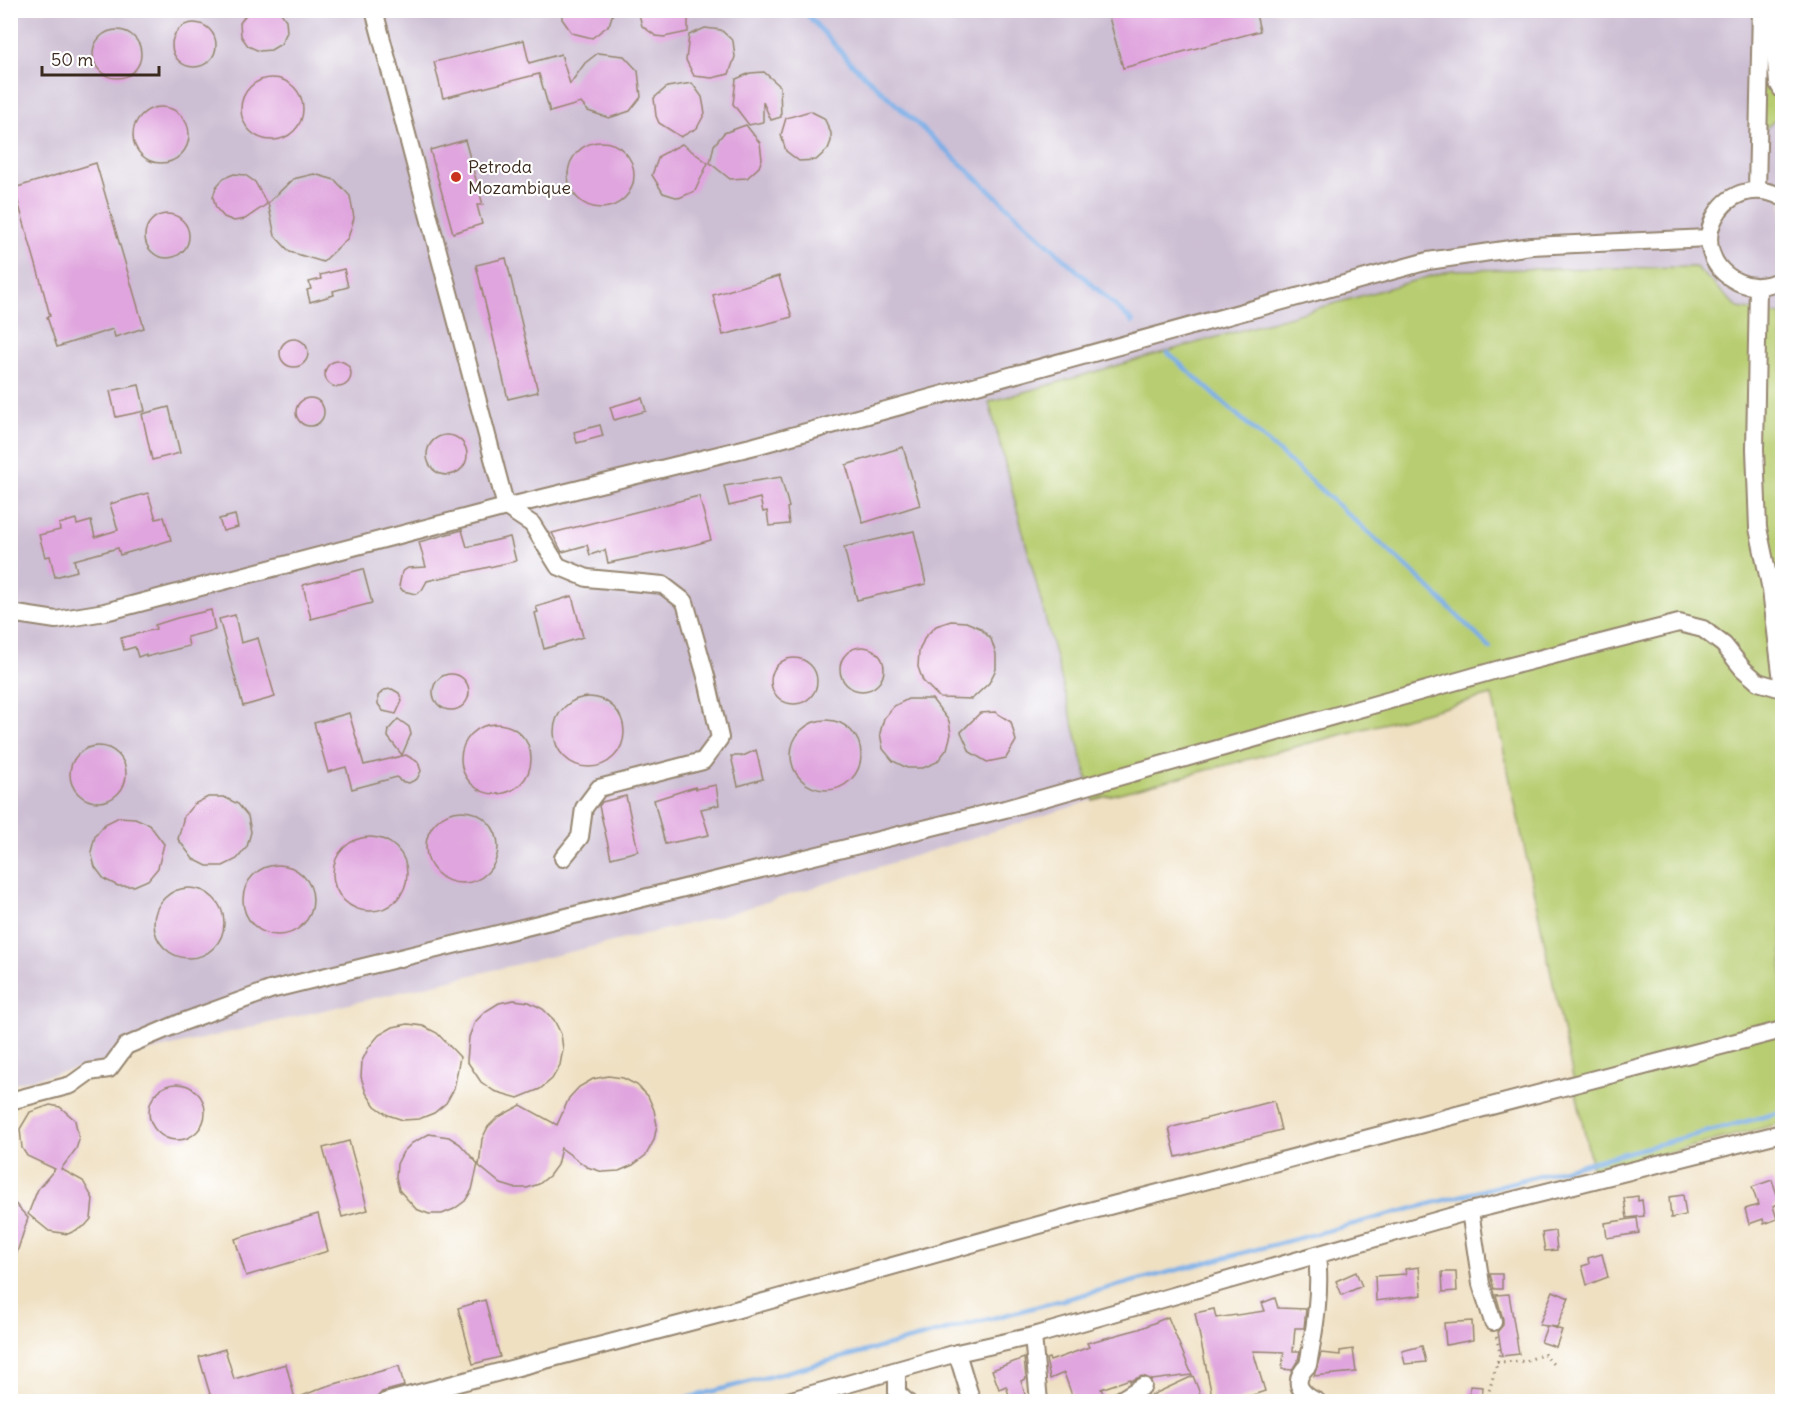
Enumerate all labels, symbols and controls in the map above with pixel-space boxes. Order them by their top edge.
scale bar [42,39,159,77]
text: 50 m [51,48,93,71]
place label: Petroda Mozambique [468,155,571,199]
marker: Petroda Mozambique [449,170,463,184]

